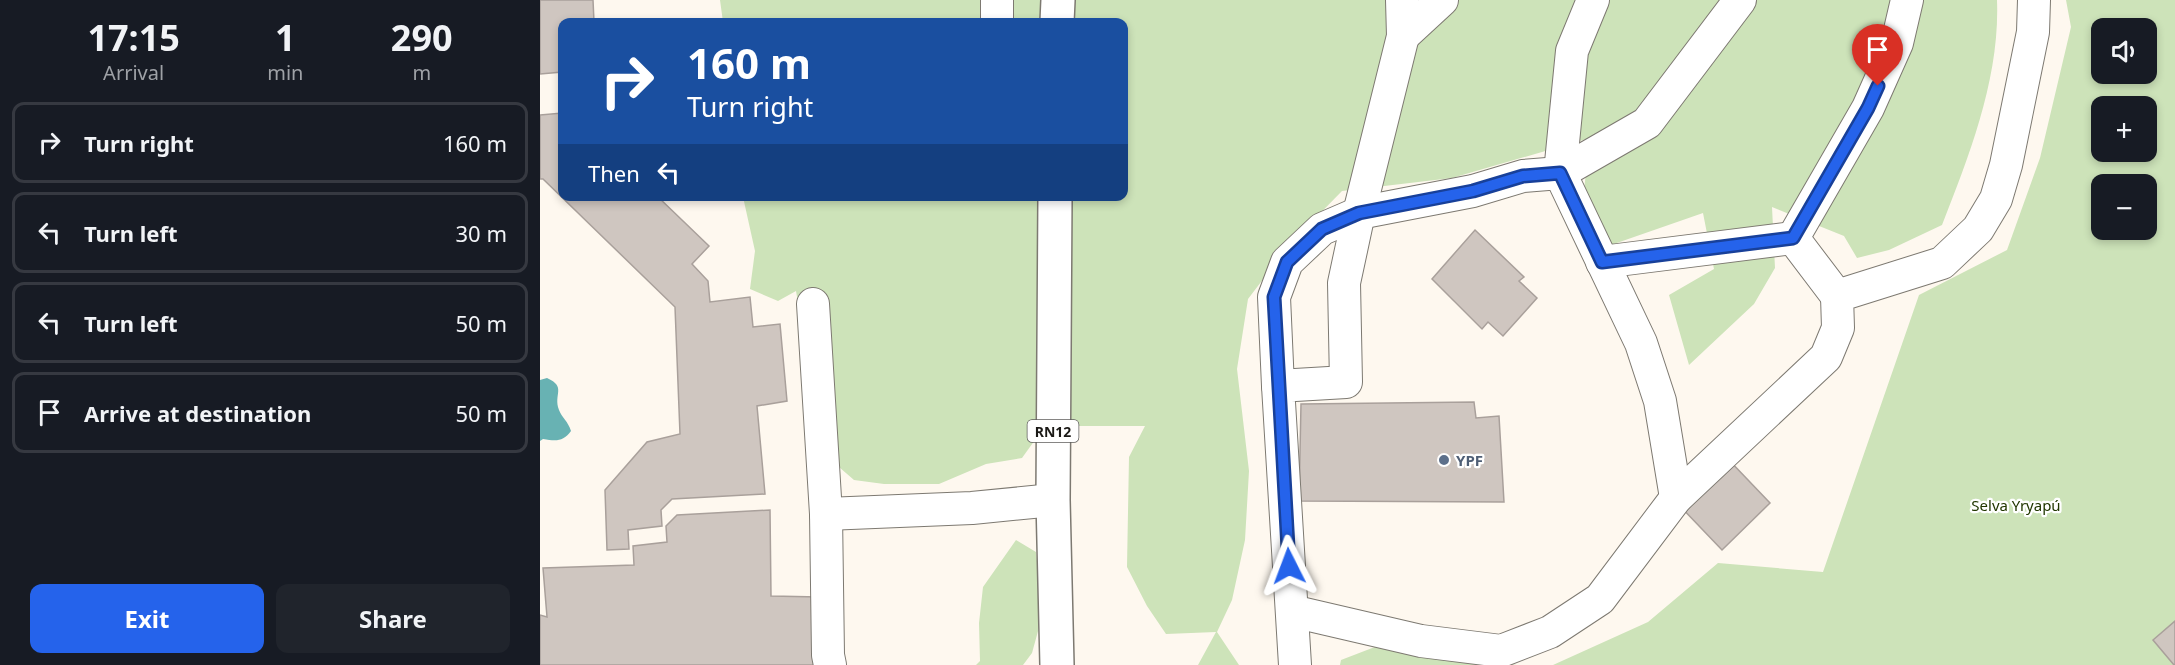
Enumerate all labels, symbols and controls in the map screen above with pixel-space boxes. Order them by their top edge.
text: 17:15 [87,13,180,62]
text: 1 [275,13,296,62]
text: 290 [391,13,453,62]
map controls [2091,18,2157,240]
button: sound [2091,18,2157,84]
pin [1852,24,1903,86]
icon: arrive [1861,33,1894,66]
text: 160 m [687,34,811,91]
icon: right [588,42,666,120]
text: Arrival [103,59,164,86]
text: min [267,59,303,86]
text: m [412,59,431,86]
text: Turn right [687,88,813,125]
button: + [2091,96,2157,162]
icon: right [33,126,66,159]
text: Turn right [84,128,194,158]
text: 160 m [443,128,507,158]
icon: left [652,156,685,189]
text: Then [588,158,640,188]
button: − [2091,174,2157,240]
icon: left [33,216,66,249]
text: Turn left [84,218,178,248]
text: 30 m [456,218,507,248]
icon: left [33,306,66,339]
text: Turn left [84,308,178,338]
text: 50 m [456,308,507,338]
icon: arrive [33,396,66,429]
text: Arrive at destination [84,398,311,428]
text: 50 m [456,398,507,428]
road number: RN12 [1028,420,1078,442]
place label: YPF [1456,450,1483,470]
marker: YPF [1437,453,1451,467]
park label: Selva Yryapú [1971,495,2061,515]
position arrow [1257,534,1321,598]
button: Exit [30,584,264,653]
button: Share [276,584,510,653]

